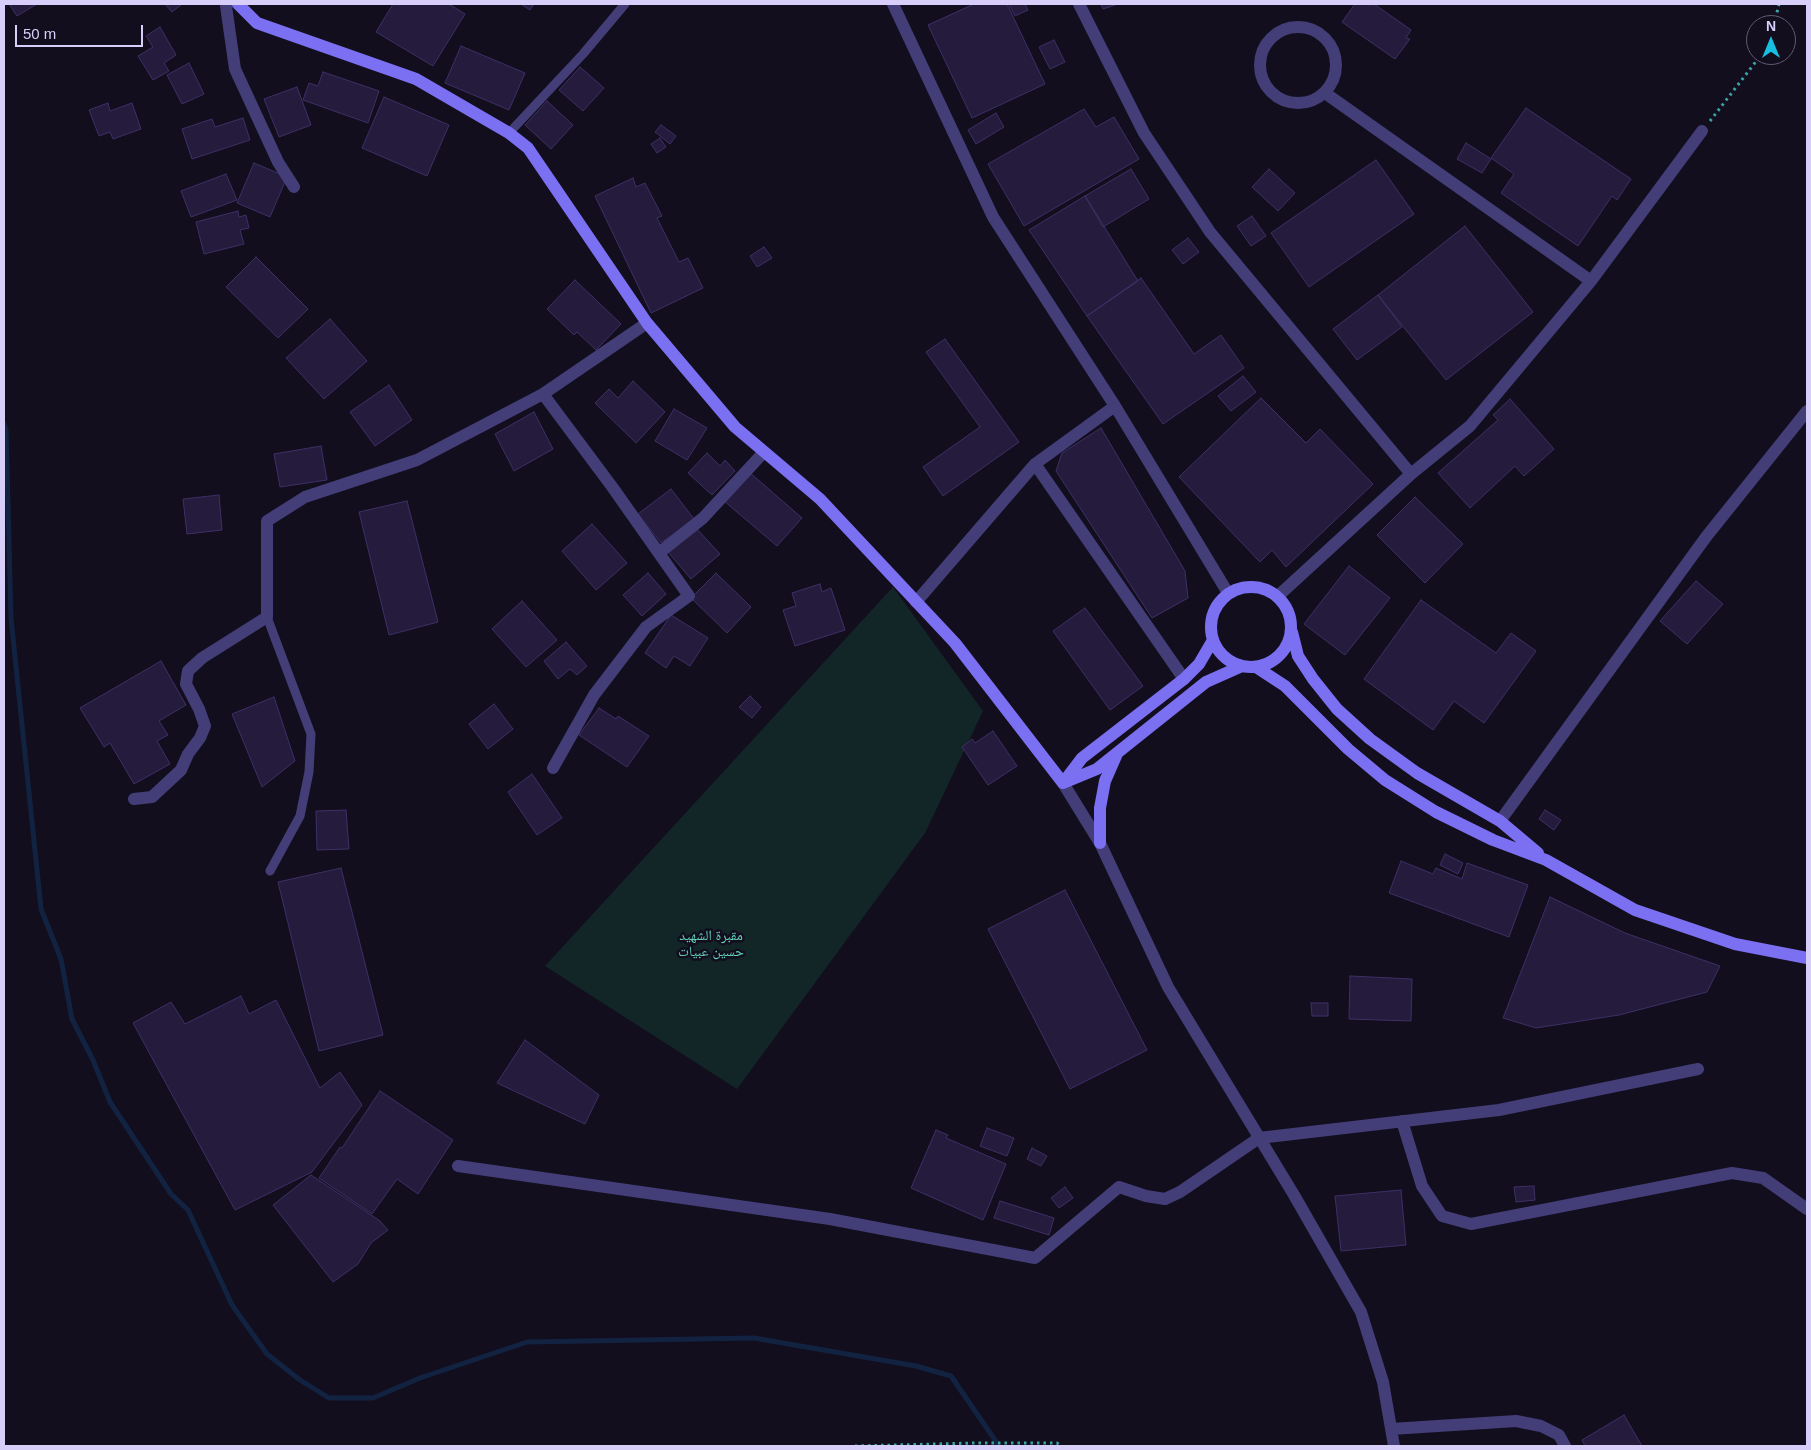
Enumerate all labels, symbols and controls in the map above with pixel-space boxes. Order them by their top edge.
scale bar [18,15,145,47]
north arrow [1746,15,1796,65]
text: N [1766,18,1776,34]
text: 50 m [23,25,56,42]
park label: مقبرة الشهيد حسين عبيات [678,928,744,960]

